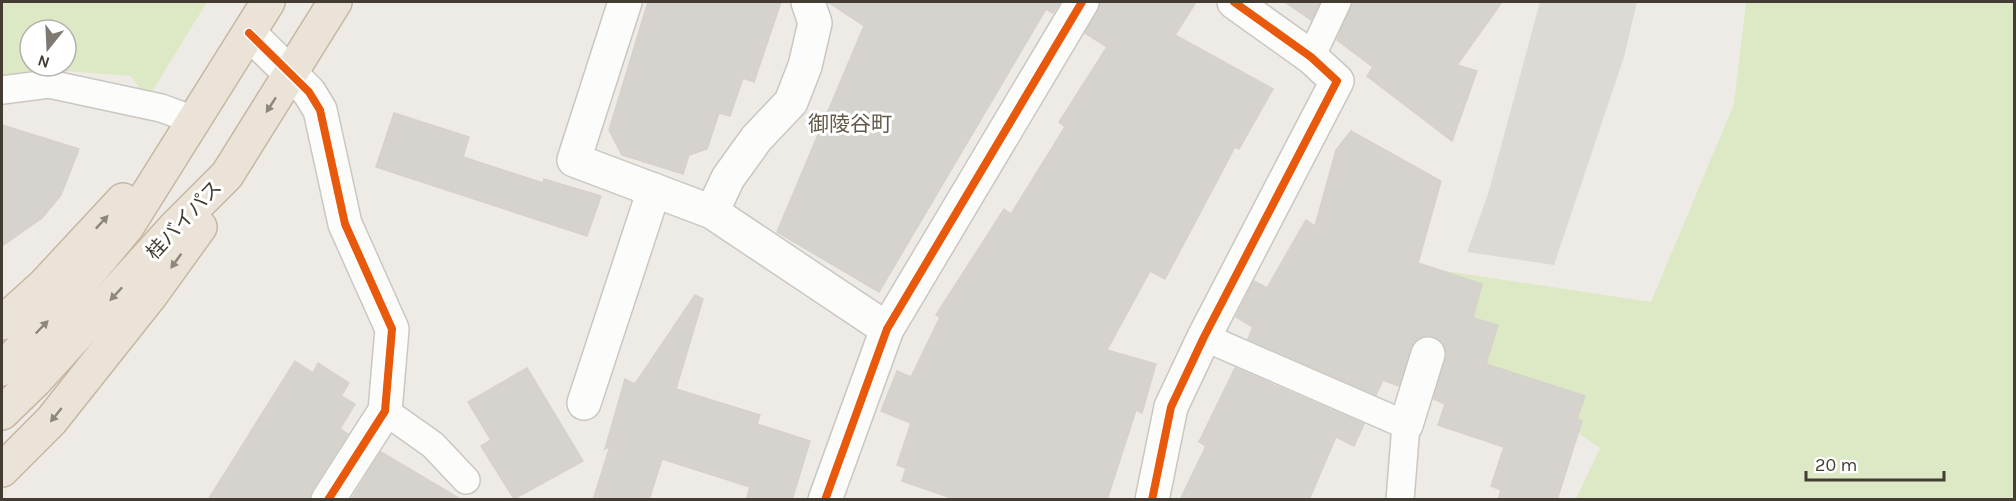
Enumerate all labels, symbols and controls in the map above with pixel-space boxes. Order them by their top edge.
north arrow [18,18,78,78]
text: N [35,51,52,73]
one-way arrow [266,97,277,113]
district label: 御陵谷町 [808,112,892,136]
street label: 桂バイパス [142,176,226,264]
one-way arrow [95,215,109,230]
one-way arrow [170,253,182,268]
one-way arrow [109,287,123,302]
one-way arrow [35,319,49,334]
one-way arrow [50,407,63,422]
scale bar [1806,444,1944,482]
text: 20 m [1815,454,1857,476]

